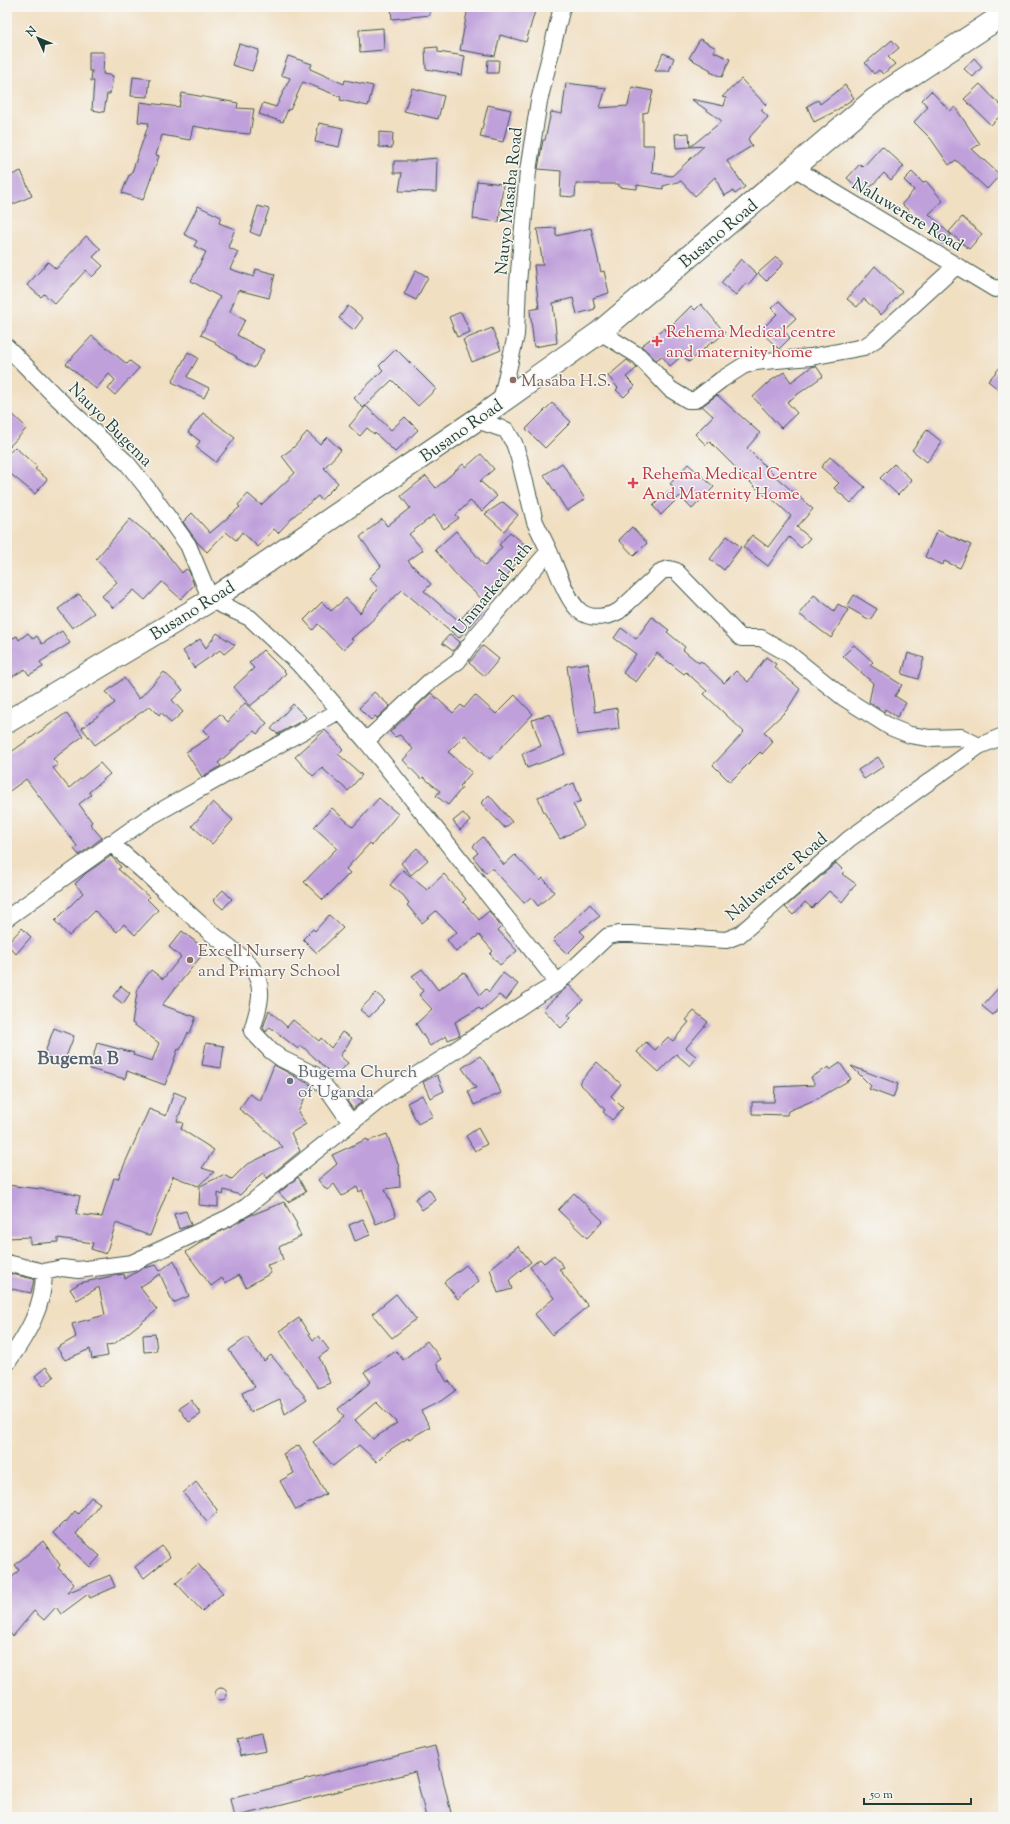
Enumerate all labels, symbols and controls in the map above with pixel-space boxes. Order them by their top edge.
north arrow [18,18,58,58]
text: N [22,23,40,41]
street label: Nauyo Masaba Road [490,126,530,276]
street label: Naluwerere Road [847,173,968,259]
street label: Busano Road [675,194,764,275]
place label: Rehema Medical centre and maternity home [666,321,836,365]
marker: Rehema Medical centre and maternity home [651,335,663,347]
place label: Masaba H.S. [521,370,611,394]
marker: Masaba H.S. [508,375,518,385]
street label: Nauyo Bugema [62,378,157,473]
street label: Busano Road [416,394,509,469]
place label: Rehema Medical Centre And Maternity Home [642,463,818,507]
marker: Rehema Medical Centre And Maternity Home [627,477,639,489]
street label: Unmarked Path [448,537,539,641]
street label: Busano Road [146,576,240,647]
street label: Naluwerere Road [721,828,834,927]
place label: Excell Nursery and Primary School [198,940,341,984]
marker: Excell Nursery and Primary School [185,955,195,965]
district label: Bugema B [37,1046,119,1073]
place label: Bugema Church of Uganda [298,1061,417,1105]
marker: Bugema Church of Uganda [285,1076,295,1086]
scale bar [864,1780,971,1806]
text: 50 m [869,1786,893,1804]

